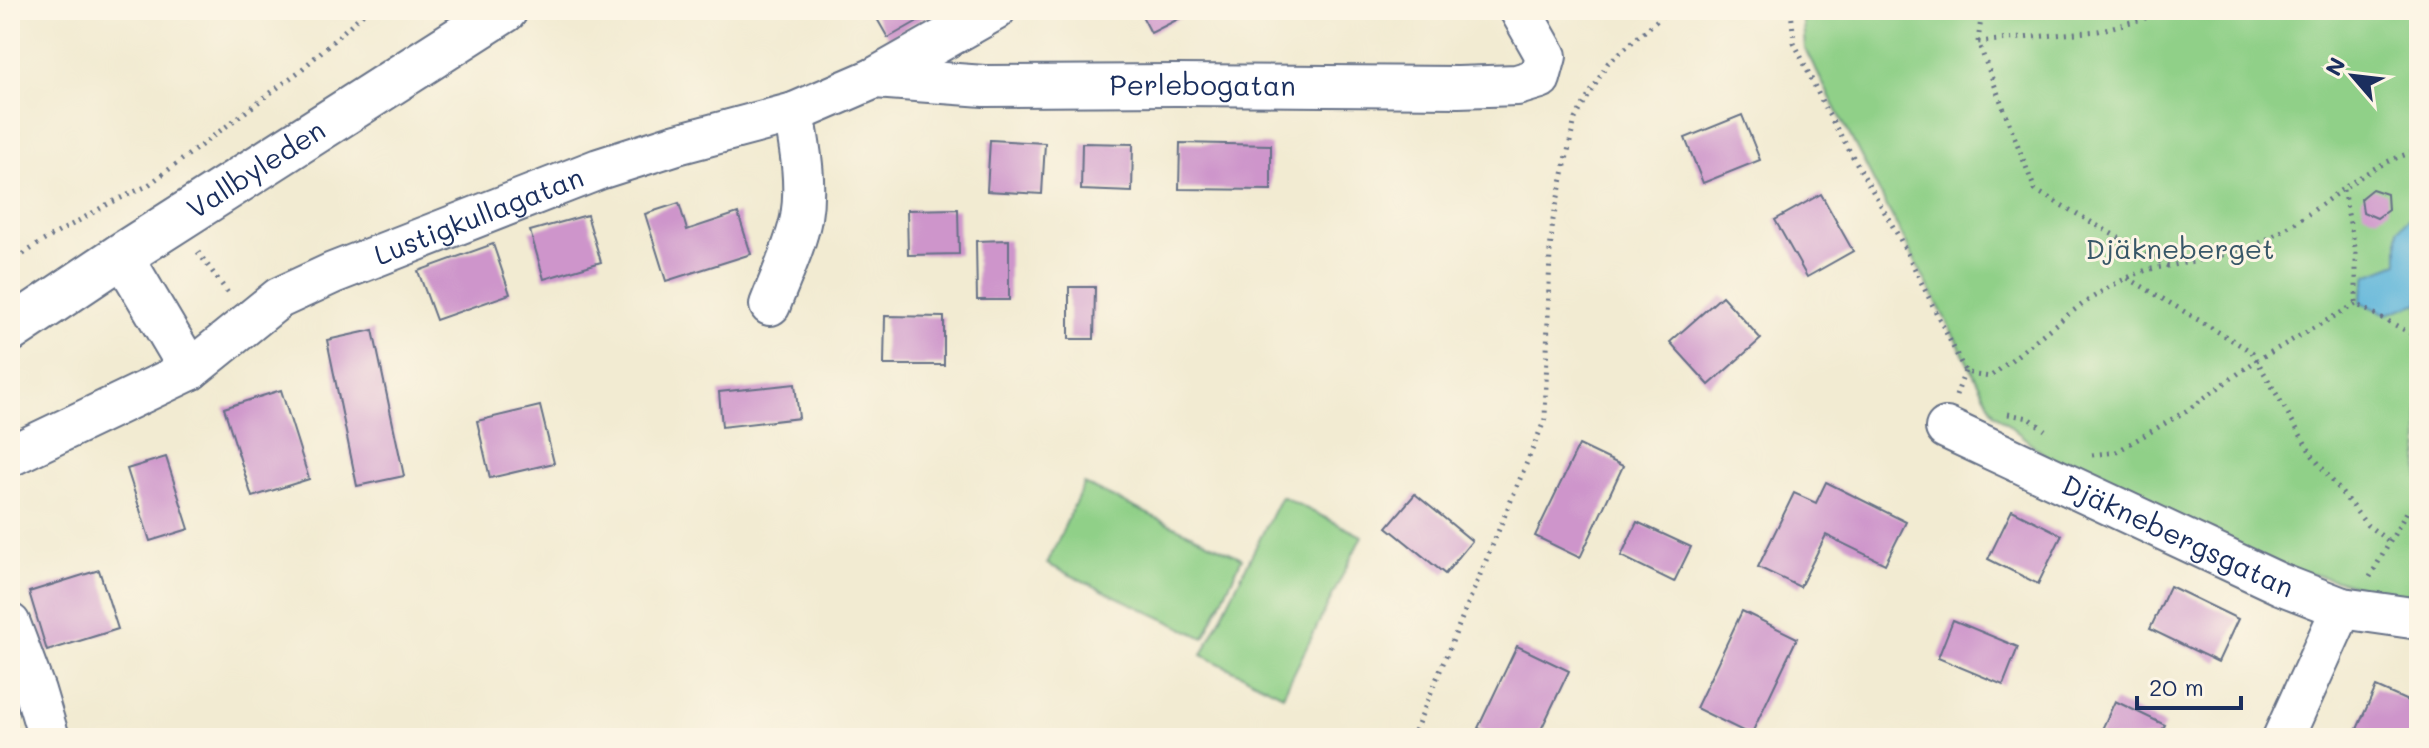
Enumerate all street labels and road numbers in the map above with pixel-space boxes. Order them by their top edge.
street label: Perlebogatan [1109,66,1296,103]
street label: Vallbyleden [180,111,331,226]
street label: Lustigkullagatan [369,158,588,272]
street label: Djäknebergsgatan [2057,466,2299,605]

